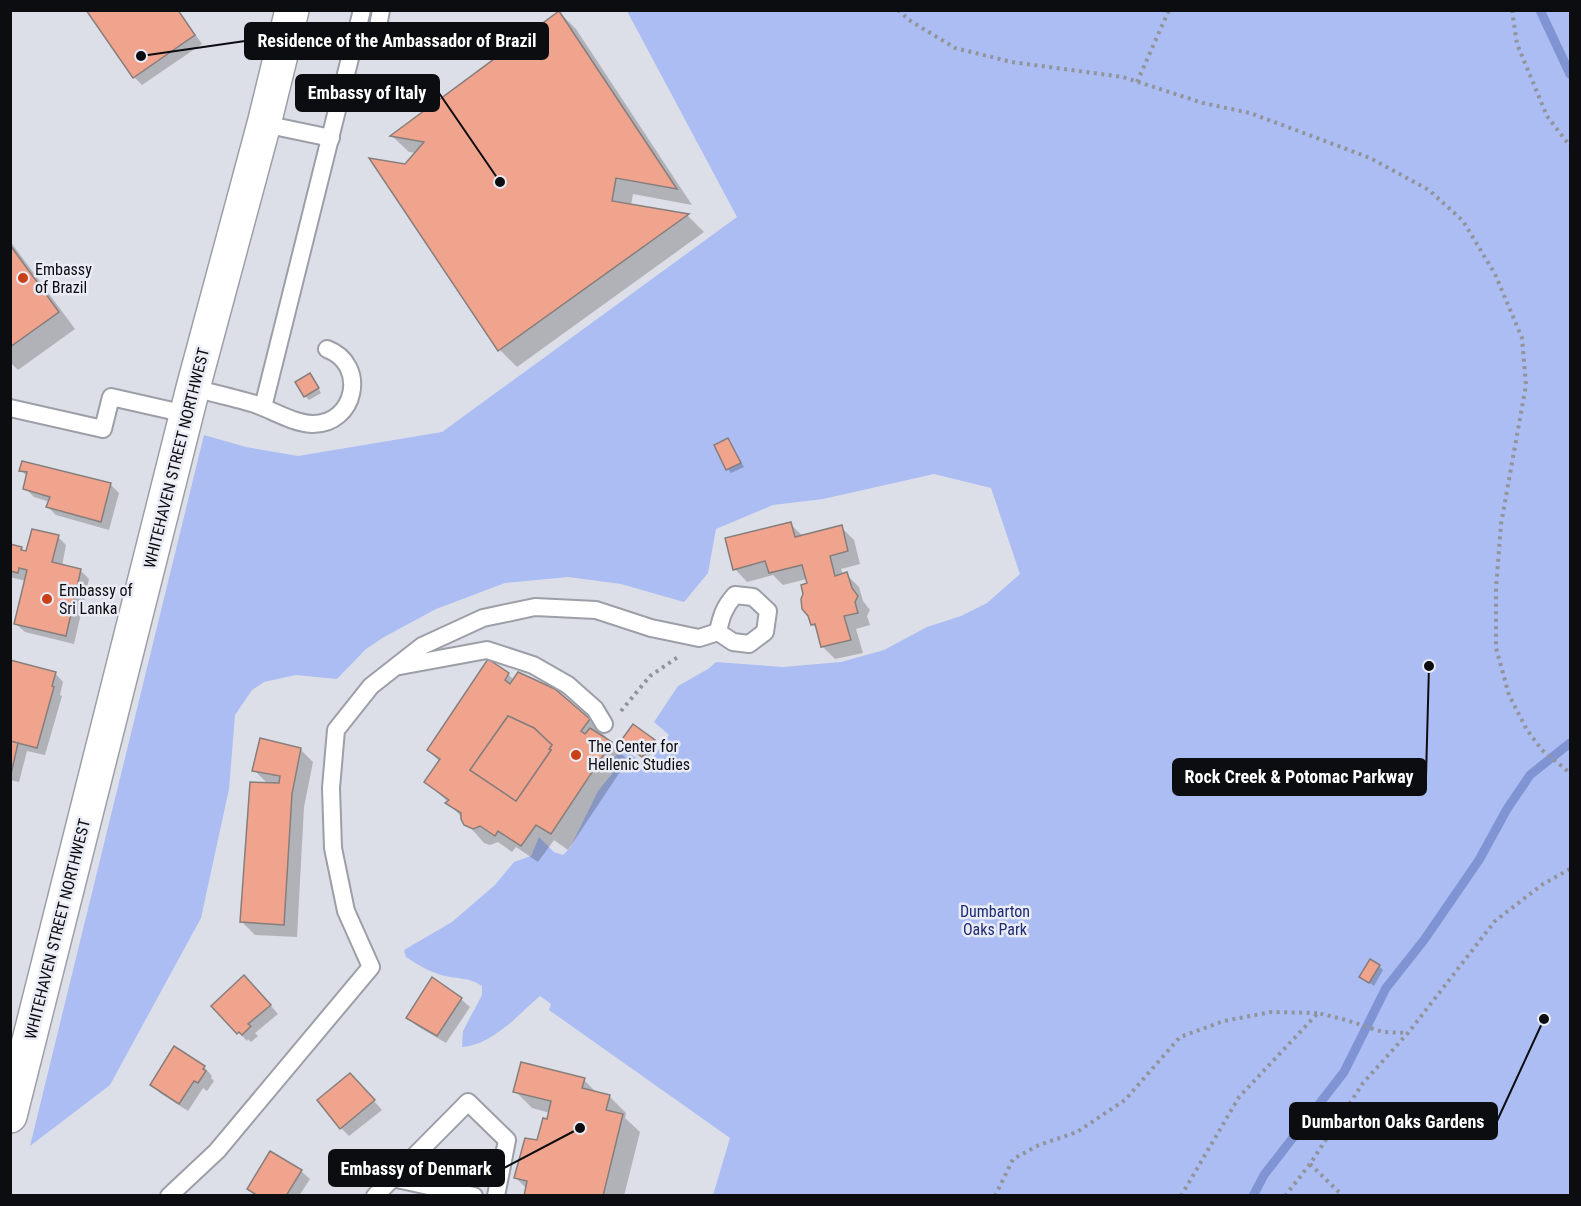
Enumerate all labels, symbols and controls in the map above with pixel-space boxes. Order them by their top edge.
callout: Residence of the Ambassador of Brazil [245,23,548,59]
text: Residence of the Ambassador of Brazil [257,30,537,51]
callout: Embassy of Italy [296,75,439,111]
text: Embassy of Italy [308,82,426,103]
place label: Embassy of Brazil [35,260,92,297]
marker: Embassy of Brazil [16,271,30,285]
street label: WHITEHAVEN STREET NORTHWEST [140,346,213,570]
place label: Embassy of Sri Lanka [59,581,133,618]
marker: Embassy of Sri Lanka [40,592,54,606]
place label: The Center for Hellenic Studies [588,737,690,774]
marker: The Center for Hellenic Studies [569,748,583,762]
callout: Rock Creek & Potomac Parkway [1173,759,1426,795]
text: Rock Creek & Potomac Parkway [1184,766,1414,787]
street label: WHITEHAVEN STREET NORTHWEST [21,817,94,1041]
park label: Dumbarton Oaks Park [960,902,1030,939]
callout: Dumbarton Oaks Gardens [1290,1103,1497,1139]
text: Dumbarton Oaks Gardens [1301,1111,1485,1132]
callout: Embassy of Denmark [329,1150,504,1186]
text: Embassy of Denmark [340,1158,492,1179]

